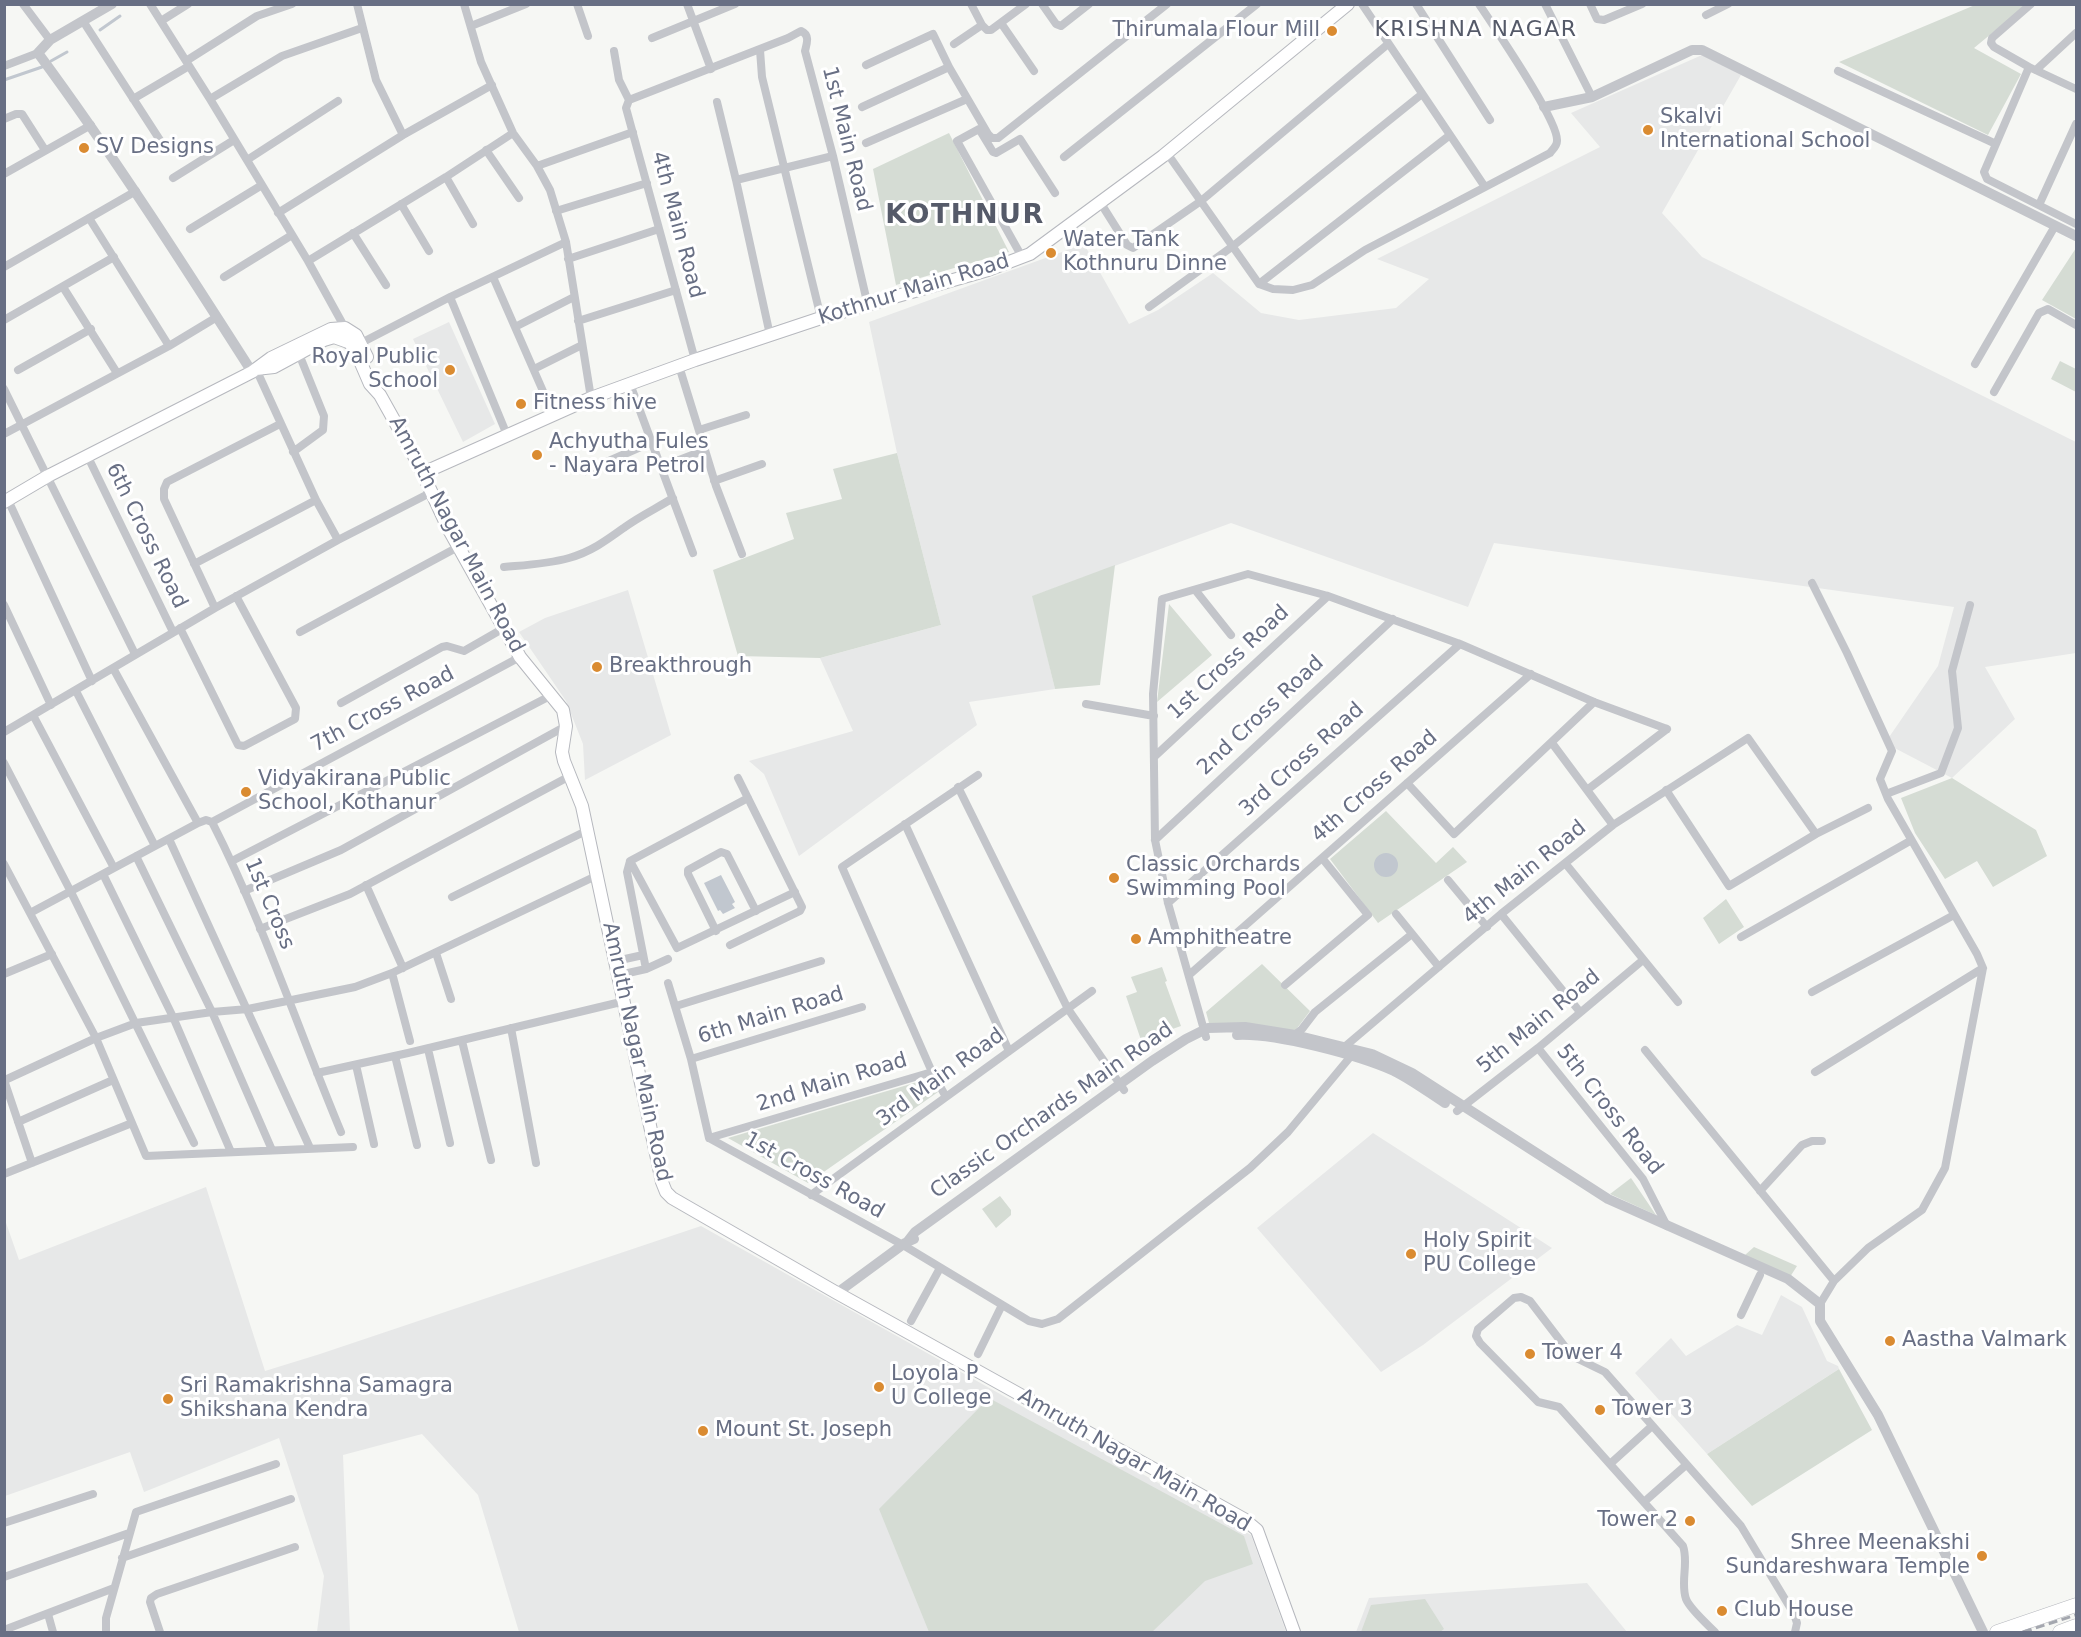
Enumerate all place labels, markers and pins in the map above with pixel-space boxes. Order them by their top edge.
place label: Thirumala Flour Mill [1112,18,1320,44]
marker: Thirumala Flour Mill [1325,24,1339,38]
place label: Skalvi International School [1660,105,1870,155]
marker: Skalvi International School [1641,123,1655,137]
place label: SV Designs [96,135,214,161]
marker: SV Designs [77,141,91,155]
place label: Water Tank Kothnuru Dinne [1063,228,1227,278]
marker: Water Tank Kothnuru Dinne [1044,246,1058,260]
place label: Royal Public School [312,345,438,395]
marker: Royal Public School [443,363,457,377]
place label: Fitness hive [533,391,657,417]
marker: Fitness hive [514,397,528,411]
place label: Achyutha Fules - Nayara Petrol [549,430,709,480]
marker: Achyutha Fules - Nayara Petrol [530,448,544,462]
place label: Breakthrough [609,654,752,680]
marker: Breakthrough [590,660,604,674]
place label: Vidyakirana Public School, Kothanur [258,767,451,817]
marker: Vidyakirana Public School, Kothanur [239,785,253,799]
place label: Classic Orchards Swimming Pool [1126,853,1300,903]
marker: Classic Orchards Swimming Pool [1107,871,1121,885]
place label: Amphitheatre [1148,926,1292,952]
marker: Amphitheatre [1129,932,1143,946]
place label: Holy Spirit PU College [1423,1229,1536,1279]
marker: Holy Spirit PU College [1404,1247,1418,1261]
place label: Aastha Valmark [1902,1328,2067,1354]
marker: Aastha Valmark [1883,1334,1897,1348]
place label: Tower 4 [1542,1341,1623,1367]
marker: Tower 4 [1523,1347,1537,1361]
place label: Loyola P U College [891,1362,991,1412]
place label: Sri Ramakrishna Samagra Shikshana Kendra [180,1374,453,1424]
marker: Loyola P U College [872,1380,886,1394]
marker: Sri Ramakrishna Samagra Shikshana Kendra [161,1392,175,1406]
place label: Tower 3 [1612,1397,1693,1423]
marker: Tower 3 [1593,1403,1607,1417]
place label: Mount St. Joseph [715,1418,892,1444]
marker: Mount St. Joseph [696,1424,710,1438]
place label: Tower 2 [1597,1508,1678,1534]
marker: Tower 2 [1683,1514,1697,1528]
place label: Shree Meenakshi Sundareshwara Temple [1726,1531,1970,1581]
marker: Shree Meenakshi Sundareshwara Temple [1975,1549,1989,1563]
place label: Club House [1734,1598,1854,1624]
marker: Club House [1715,1604,1729,1618]

